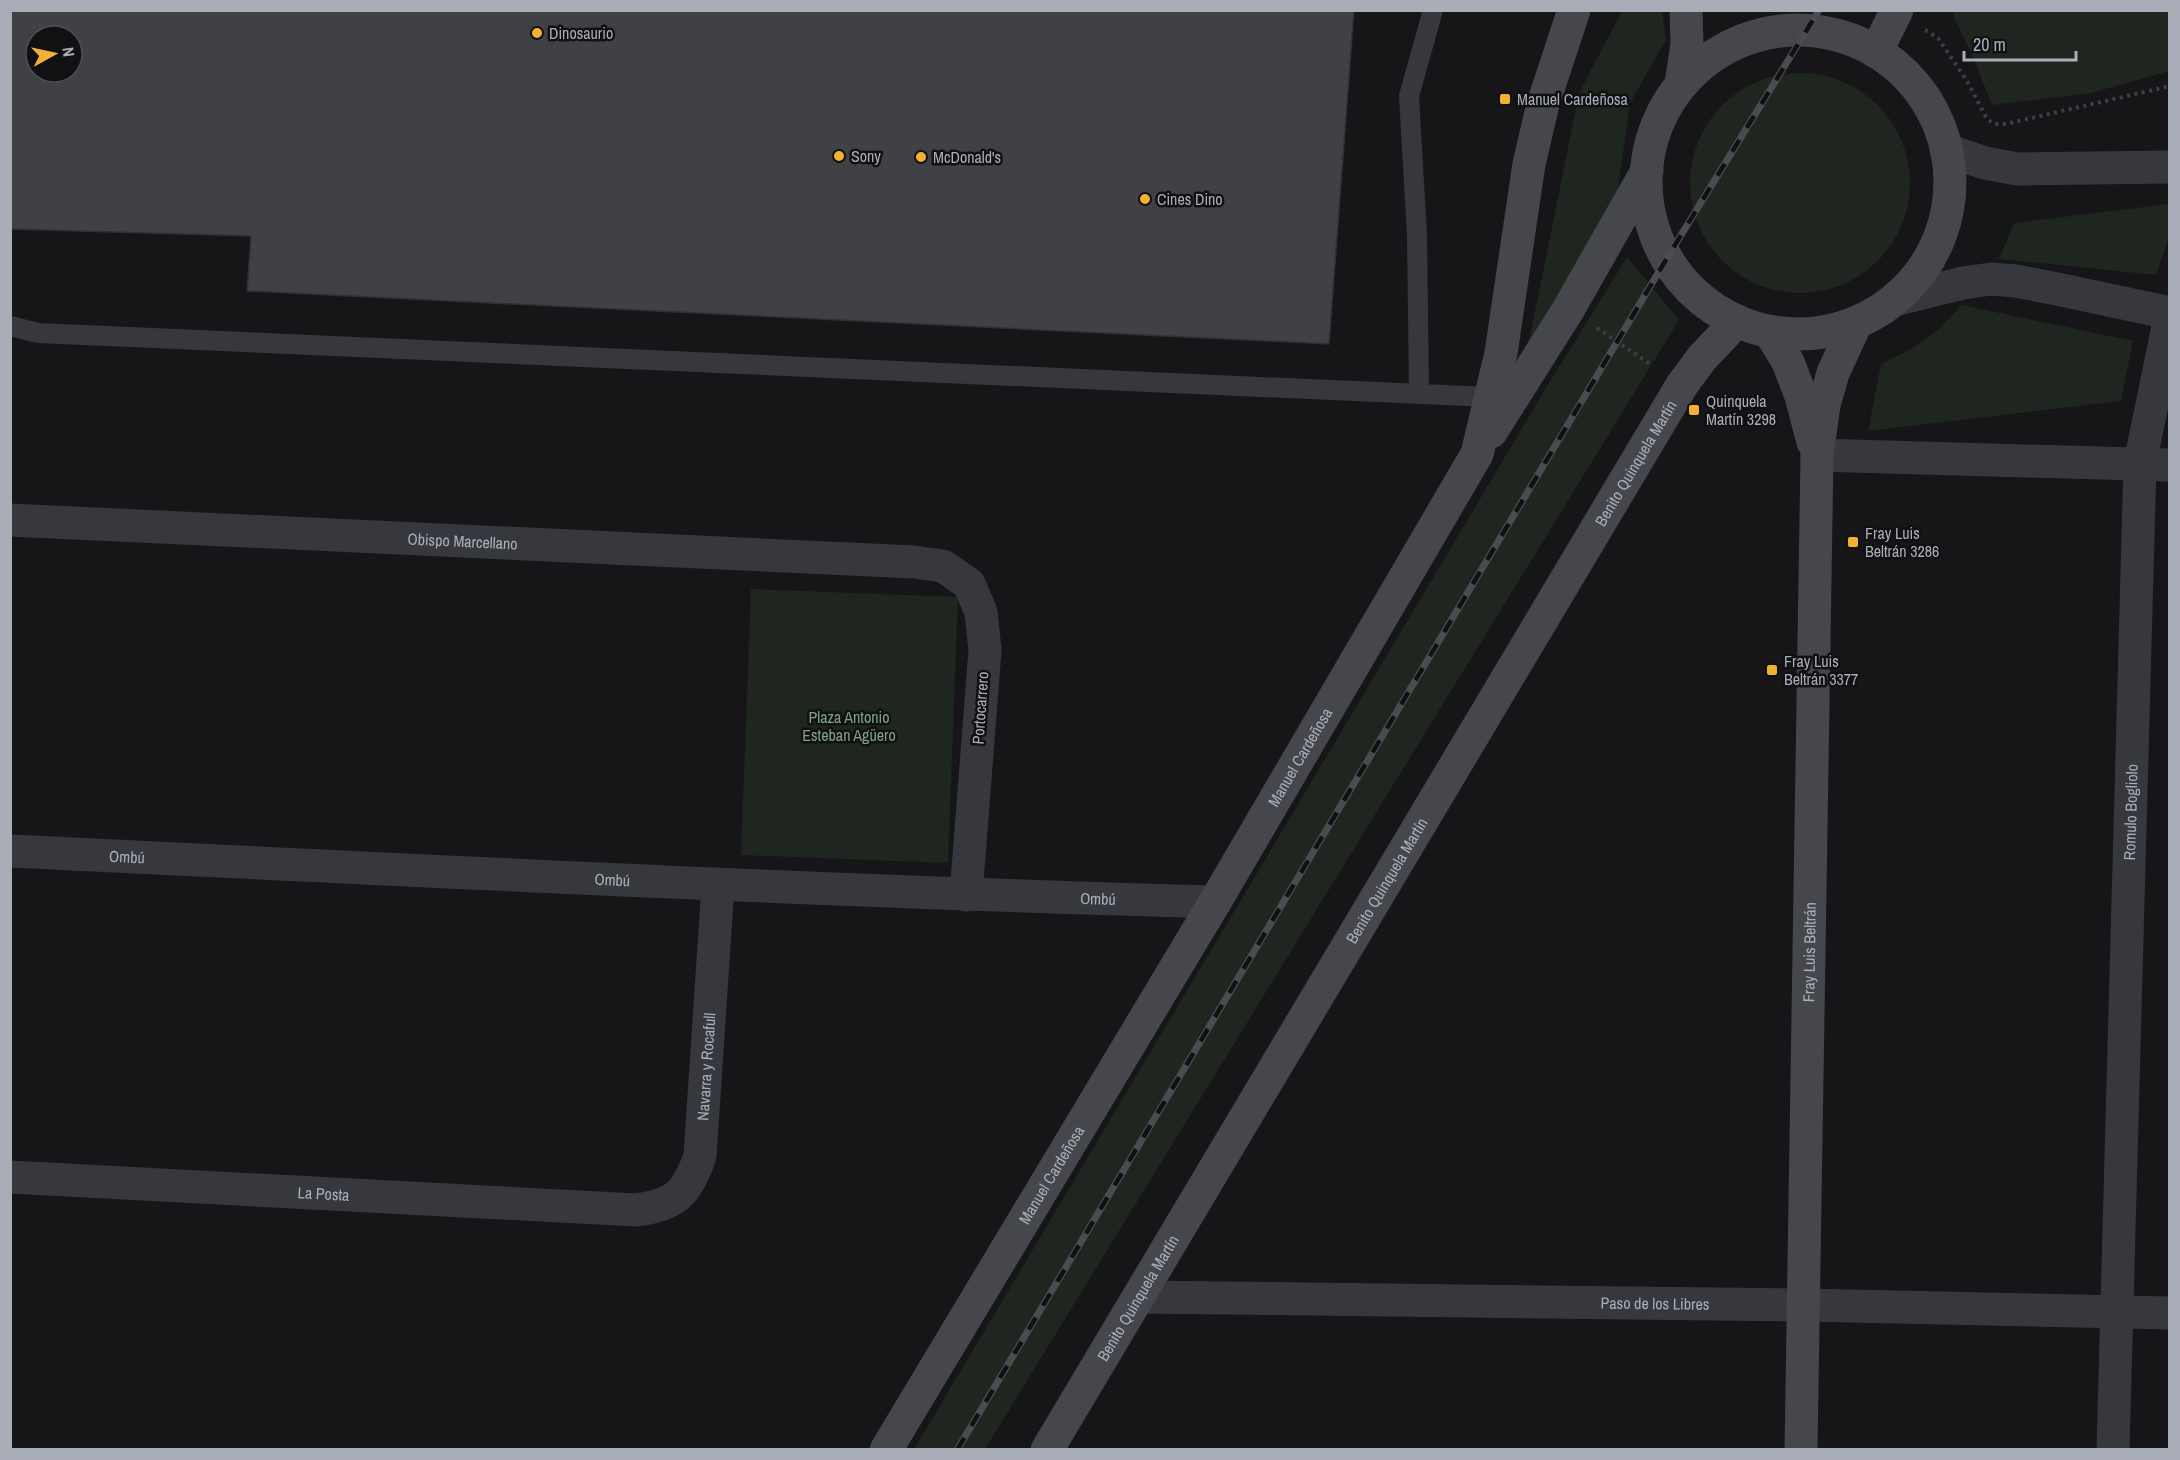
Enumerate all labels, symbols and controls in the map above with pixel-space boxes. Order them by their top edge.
place label: Dinosaurio [549,22,613,44]
north arrow [24,24,84,84]
scale bar [1964,24,2076,62]
marker: Dinosaurio [530,26,544,40]
text: 20 m [1973,32,2006,57]
text: N [57,46,80,58]
place label: Manuel Cardeñosa [1517,88,1629,110]
marker: Manuel Cardeñosa [1498,92,1512,106]
place label: Sony [851,145,881,167]
place label: McDonald's [933,146,1001,168]
marker: Sony [832,149,846,163]
marker: McDonald's [914,150,928,164]
place label: Cines Dino [1157,188,1223,210]
marker: Cines Dino [1138,192,1152,206]
place label: Quinquela Martín 3298 [1706,390,1776,430]
street label: Benito Quinquela Martín [1589,396,1682,530]
marker: Quinquela Martín 3298 [1687,403,1701,417]
place label: Fray Luis Beltrán 3286 [1865,522,1939,562]
street label: Obispo Marcellano [407,527,518,555]
marker: Fray Luis Beltrán 3286 [1846,535,1860,549]
place label: Fray Luis Beltrán 3377 [1784,650,1858,690]
marker: Fray Luis Beltrán 3377 [1765,663,1779,677]
street label: Portocarrero [966,671,994,745]
street label: Manuel Cardeñosa [1262,703,1338,811]
park label: Plaza Antonio Esteban Agüero [802,706,896,746]
street label: Romulo Bogliolo [2118,764,2143,861]
street label: Benito Quinquela Martín [1340,813,1433,948]
street label: Ombú [109,845,145,868]
street label: Ombú [594,868,631,891]
street label: Ombú [1080,887,1116,910]
street label: Fray Luis Beltrán [1797,902,1821,1002]
street label: Navarra y Rocafull [691,1012,720,1121]
street label: Manuel Cardeñosa [1013,1121,1090,1228]
street label: La Posta [297,1181,351,1206]
street label: Benito Quinquela Martín [1092,1231,1184,1365]
street label: Paso de los Libres [1600,1292,1709,1315]

